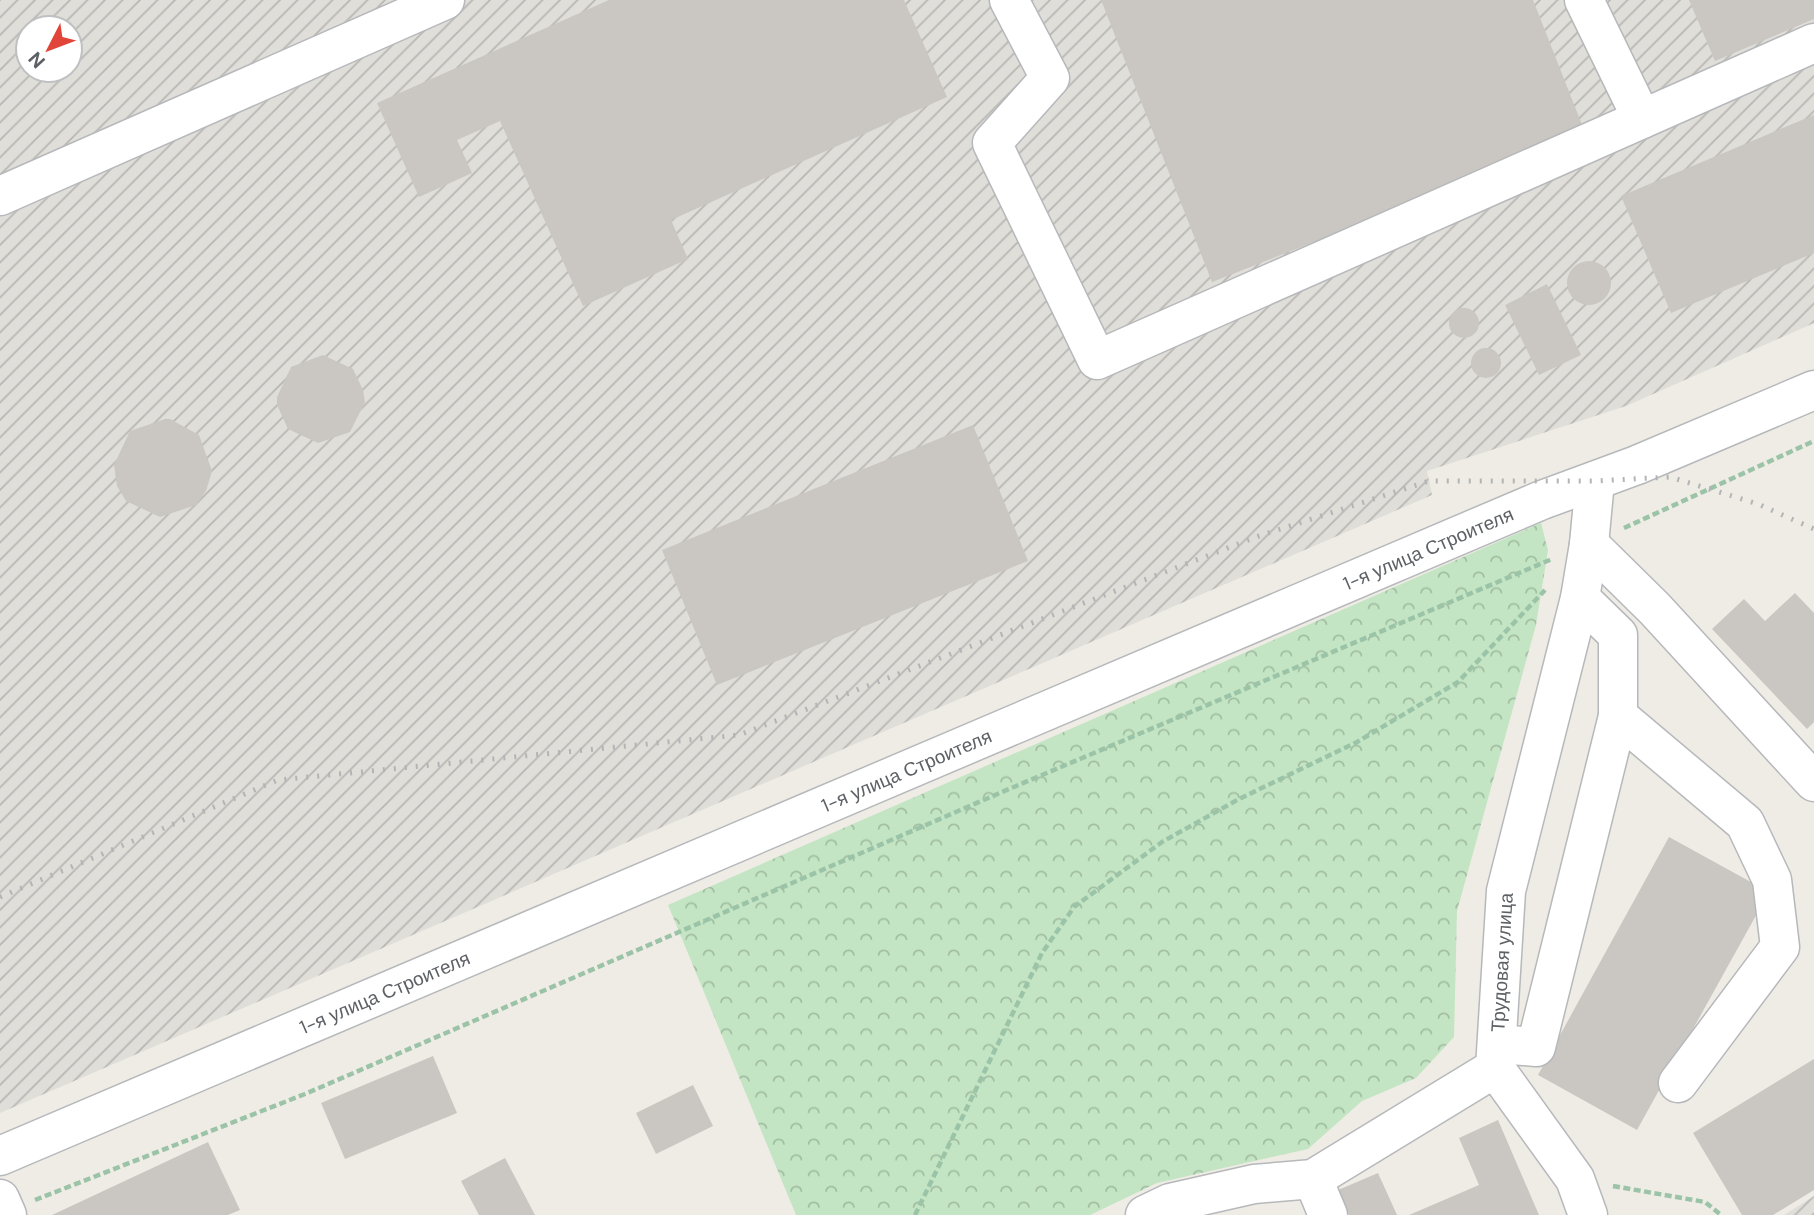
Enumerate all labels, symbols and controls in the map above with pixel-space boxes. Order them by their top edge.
north arrow [14,14,84,84]
text: N [23,47,51,74]
street label: 1-я улица Строителя [1339,501,1517,596]
street label: 1-я улица Строителя [817,723,995,818]
street label: Трудовая улица [1485,892,1518,1033]
street label: 1-я улица Строителя [296,945,474,1040]

